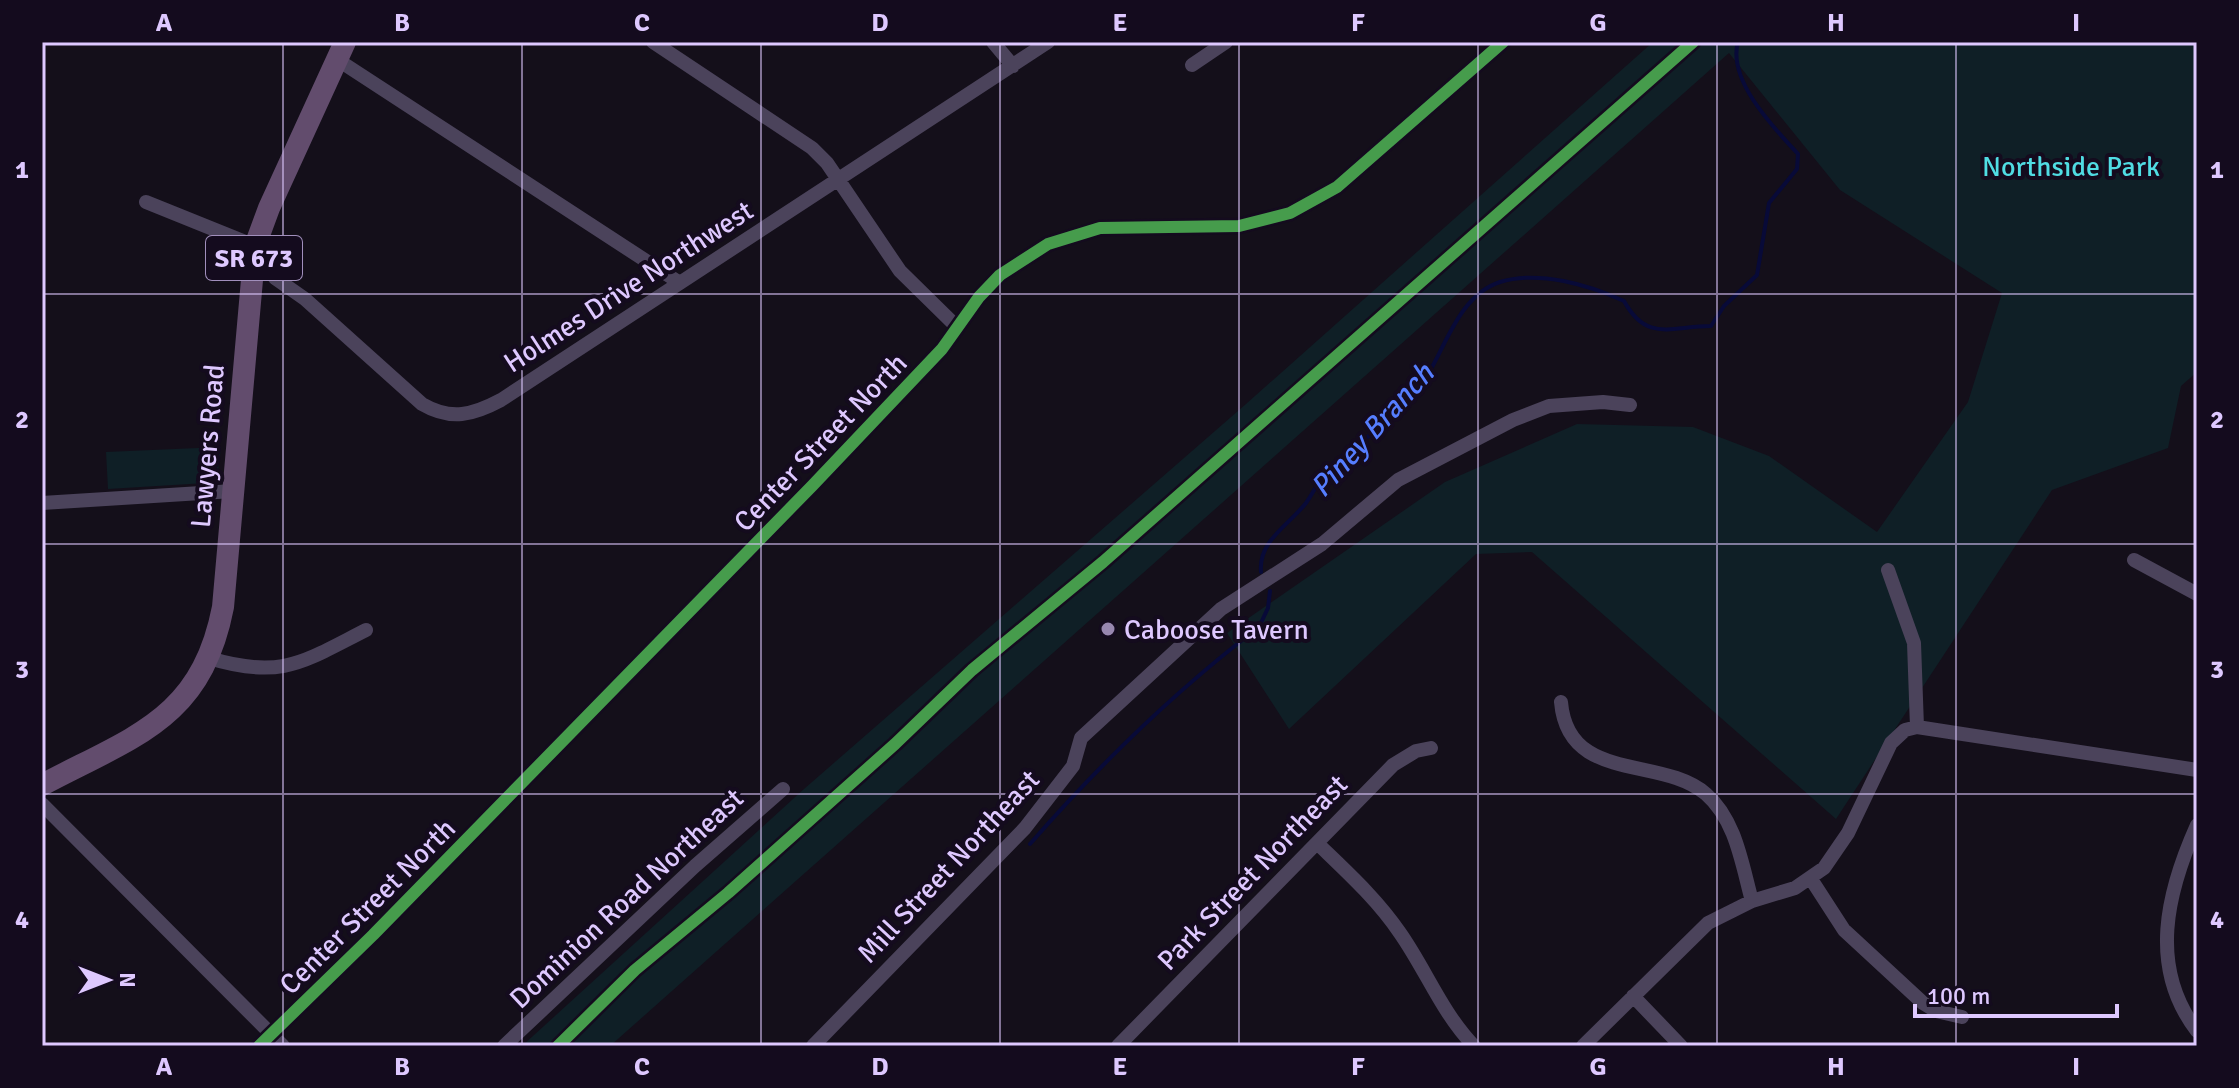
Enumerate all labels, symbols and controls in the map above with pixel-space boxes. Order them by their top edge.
text: A [156,7,173,39]
text: B [394,7,410,39]
text: C [634,7,650,39]
text: D [871,7,889,39]
text: E [1113,7,1127,39]
text: F [1351,7,1365,39]
text: G [1589,7,1607,39]
text: H [1827,7,1845,39]
text: I [2072,7,2080,39]
park label: Northside Park [1982,150,2160,184]
text: 1 [15,154,29,186]
text: 1 [2210,154,2224,186]
street label: Holmes Drive Northwest [498,193,760,380]
road number: SR 673 [206,236,302,280]
street label: Center Street North [727,346,914,539]
water label: Piney Branch [1303,355,1443,505]
street label: Lawyers Road [184,363,232,529]
text: 2 [15,404,29,436]
text: 2 [2210,404,2224,436]
place label: Caboose Tavern [1124,613,1309,647]
marker: Caboose Tavern [1099,620,1117,638]
text: 3 [15,654,29,686]
text: 3 [2210,654,2224,686]
street label: Mill Street Northeast [851,763,1047,970]
street label: Park Street Northeast [1151,768,1355,978]
street label: Dominion Road Northeast [503,781,751,1016]
street label: Center Street North [273,812,463,1002]
text: 4 [15,904,29,936]
text: 4 [2210,904,2224,936]
north arrow [68,940,148,1020]
scale bar [1915,968,2117,1018]
text: N [114,972,141,988]
text: 100 m [1927,981,1990,1011]
text: A [156,1051,173,1083]
text: B [394,1051,410,1083]
text: C [634,1051,650,1083]
text: D [871,1051,889,1083]
text: E [1113,1051,1127,1083]
text: F [1351,1051,1365,1083]
text: G [1589,1051,1607,1083]
text: H [1827,1051,1845,1083]
text: I [2072,1051,2080,1083]

